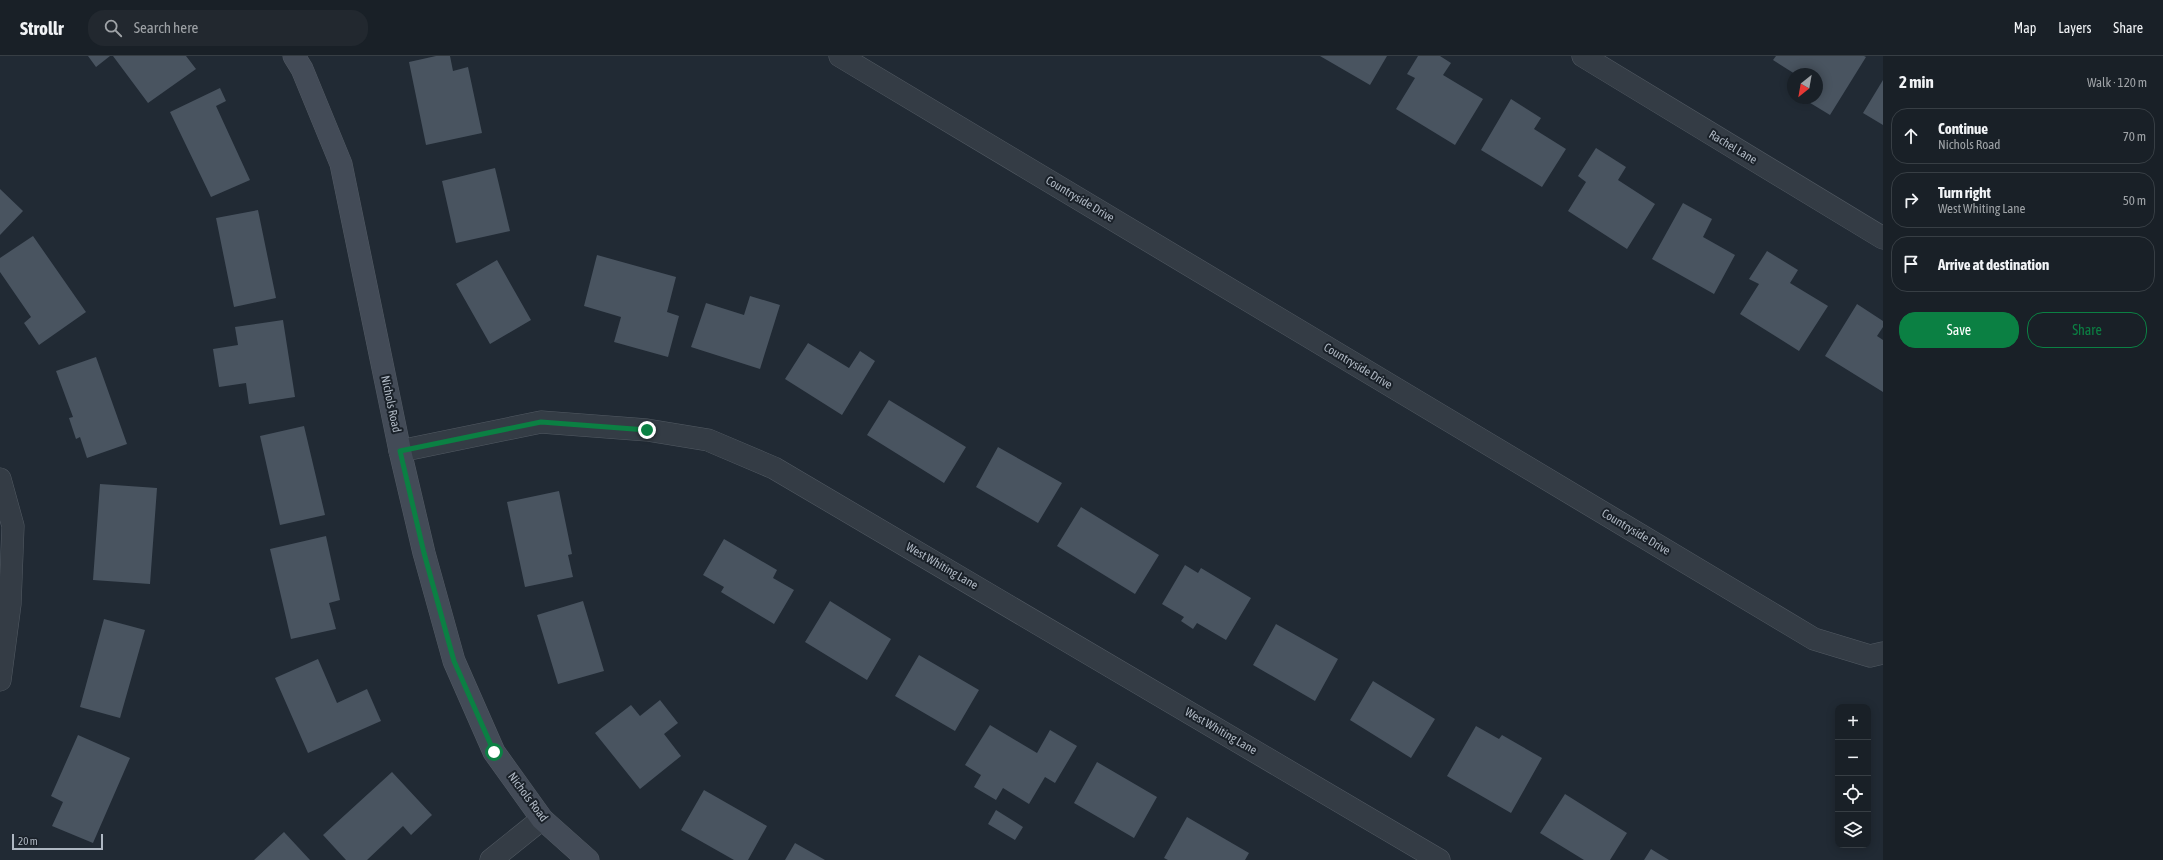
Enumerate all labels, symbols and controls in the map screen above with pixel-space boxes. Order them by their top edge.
search box [88,10,368,46]
text: Strollr [20,17,64,39]
icon: search [102,17,124,39]
text: Search here [134,19,198,36]
text: Map [2014,20,2036,36]
text: Layers [2058,20,2091,36]
text: Share [2113,20,2143,36]
north arrow [1787,68,1823,104]
text: 2 min [1899,72,1934,92]
text: Walk · 120 m [2087,75,2147,90]
text: Continue [1938,120,1988,137]
icon: ahead [1900,125,1922,147]
street label: Rachel Lane [1706,127,1760,167]
text: 70 m [2123,129,2146,144]
text: Nichols Road [1938,137,2001,152]
street label: Countryside Drive [1043,173,1117,225]
text: Turn right [1938,184,1991,201]
icon: right [1900,189,1922,211]
text: 50 m [2123,193,2146,208]
text: West Whiting Lane [1938,201,2025,216]
icon: arrive [1900,253,1922,275]
text: Arrive at destination [1938,256,2049,273]
button: Save [1899,312,2019,348]
button: Share [2027,312,2147,348]
street label: Countryside Drive [1321,340,1395,392]
street label: Nichols Road [378,374,404,434]
route end [638,421,656,439]
street label: Countryside Drive [1599,506,1673,558]
street label: West Whiting Lane [904,540,980,592]
map controls [1835,704,1871,848]
button: + [1835,704,1871,740]
street label: West Whiting Lane [1183,705,1259,757]
button: − [1835,740,1871,776]
route start [485,743,503,761]
street label: Nichols Road [505,770,551,824]
button: locate [1835,776,1871,812]
button: layers [1835,812,1871,848]
scale bar [12,832,103,851]
text: 20 m [18,835,38,847]

